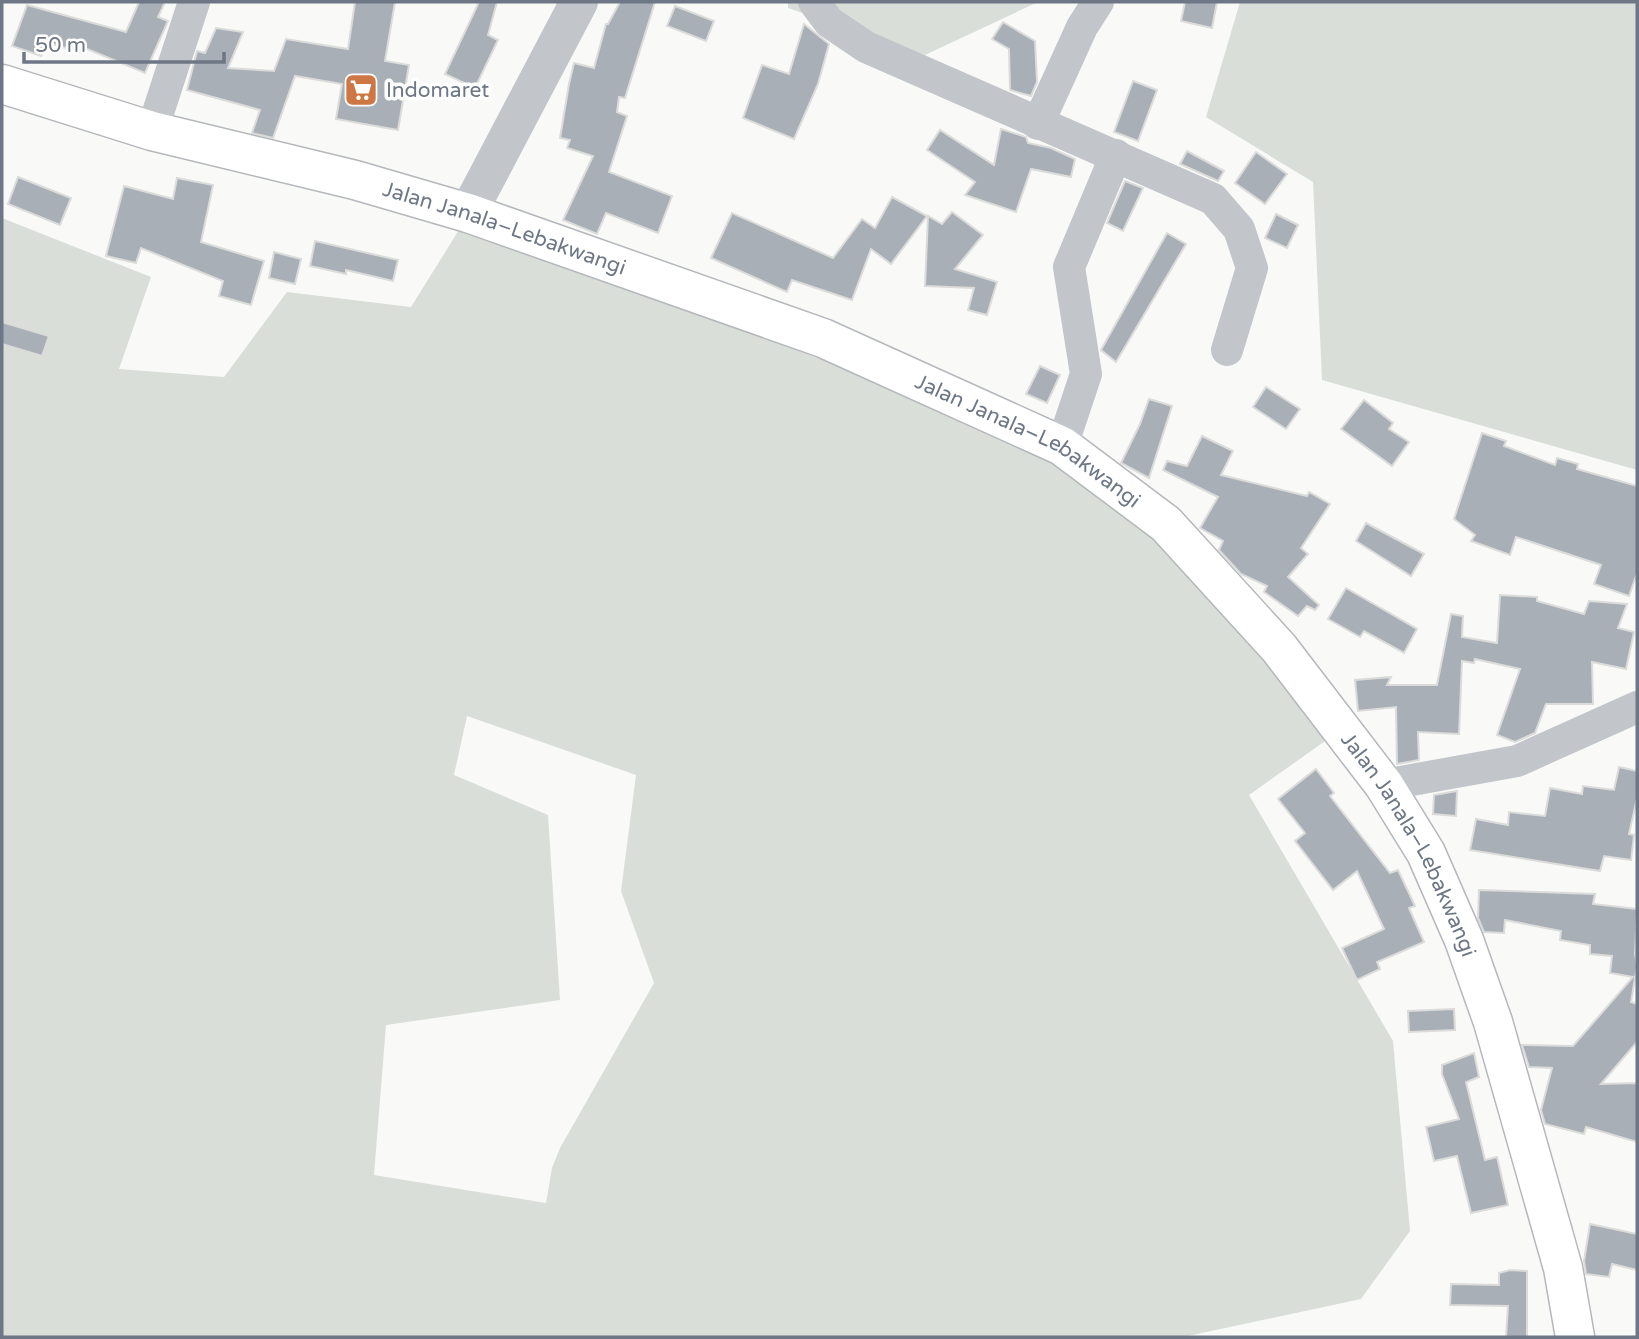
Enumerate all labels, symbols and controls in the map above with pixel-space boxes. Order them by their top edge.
scale bar [24,21,224,65]
text: 50 m [35,33,86,58]
supermarket icon: Indomaret [342,71,380,109]
place label: Indomaret [386,78,489,103]
street label: Jalan Janala–Lebakwangi [380,176,629,280]
street label: Jalan Janala–Lebakwangi [911,369,1145,513]
street label: Jalan Janala–Lebakwangi [1336,727,1481,960]

